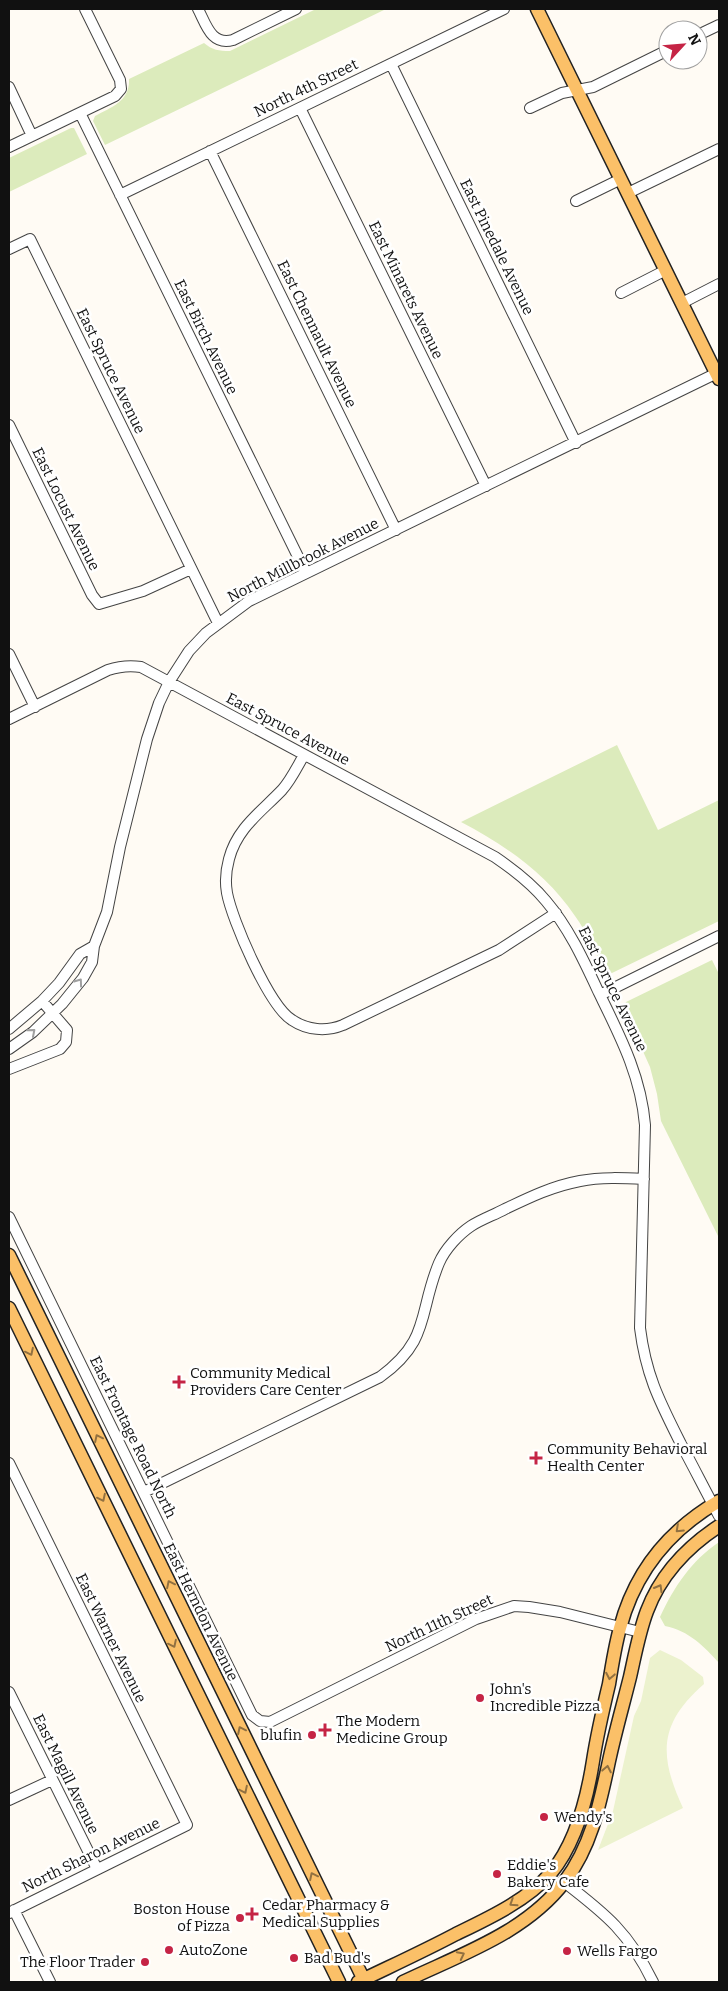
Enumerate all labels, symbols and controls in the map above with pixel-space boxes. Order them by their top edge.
north arrow [658,20,708,70]
text: N [684,31,704,48]
street label: North 4th Street [251,55,361,121]
street label: East Pinedale Avenue [456,176,538,318]
street label: East Minarets Avenue [365,218,447,362]
street label: East Chennault Avenue [273,257,361,411]
street label: East Birch Avenue [170,277,242,397]
street label: East Spruce Avenue [73,305,149,437]
street label: East Locust Avenue [28,445,104,573]
street label: North Millbrook Avenue [224,514,382,606]
street label: East Spruce Avenue [223,689,353,769]
street label: East Spruce Avenue [575,923,651,1055]
one-way arrow [73,978,82,988]
one-way arrow [27,1029,36,1038]
one-way arrow [24,1347,34,1356]
street label: East Frontage Road North [86,1353,180,1522]
place label: Community Medical Providers Care Center [190,1364,342,1399]
marker: Community Medical Providers Care Center [172,1375,186,1389]
one-way arrow [94,1434,104,1443]
place label: Community Behavioral Health Center [547,1440,707,1475]
marker: Community Behavioral Health Center [529,1451,543,1465]
one-way arrow [95,1493,106,1502]
one-way arrow [676,1523,685,1532]
street label: East Herndon Avenue [160,1540,242,1684]
street label: East Warner Avenue [72,1570,150,1706]
one-way arrow [166,1580,176,1589]
one-way arrow [653,1584,663,1593]
street label: North 11th Street [382,1590,496,1656]
one-way arrow [167,1639,177,1648]
one-way arrow [606,1671,616,1680]
place label: John's Incredible Pizza [489,1680,600,1715]
marker: John's Incredible Pizza [474,1692,486,1704]
street label: East Magill Avenue [29,1711,103,1837]
place label: The Modern Medicine Group [336,1712,448,1747]
marker: The Modern Medicine Group [318,1723,332,1737]
one-way arrow [237,1726,247,1735]
place label: blufin [260,1726,302,1744]
marker: blufin [306,1729,318,1741]
one-way arrow [602,1765,612,1774]
one-way arrow [238,1785,248,1794]
place label: Wendy's [554,1808,612,1826]
marker: Wendy's [538,1811,550,1823]
street label: North Sharon Avenue [19,1814,163,1896]
place label: Eddie's Bakery Cafe [507,1856,589,1891]
marker: Eddie's Bakery Cafe [491,1868,503,1880]
one-way arrow [309,1872,319,1881]
place label: Cedar Pharmacy & Medical Supplies [262,1896,390,1931]
one-way arrow [509,1897,518,1907]
place label: Boston House of Pizza [133,1900,230,1935]
marker: Cedar Pharmacy & Medical Supplies [246,1908,258,1920]
marker: Boston House of Pizza [234,1912,246,1924]
place label: AutoZone [179,1941,248,1959]
place label: Wells Fargo [577,1942,658,1960]
marker: AutoZone [163,1944,175,1956]
marker: Wells Fargo [561,1945,573,1957]
place label: Bad Bud's [304,1949,371,1967]
one-way arrow [455,1951,464,1961]
marker: Bad Bud's [288,1952,300,1964]
place label: The Floor Trader [20,1953,135,1971]
marker: The Floor Trader [139,1956,151,1968]

